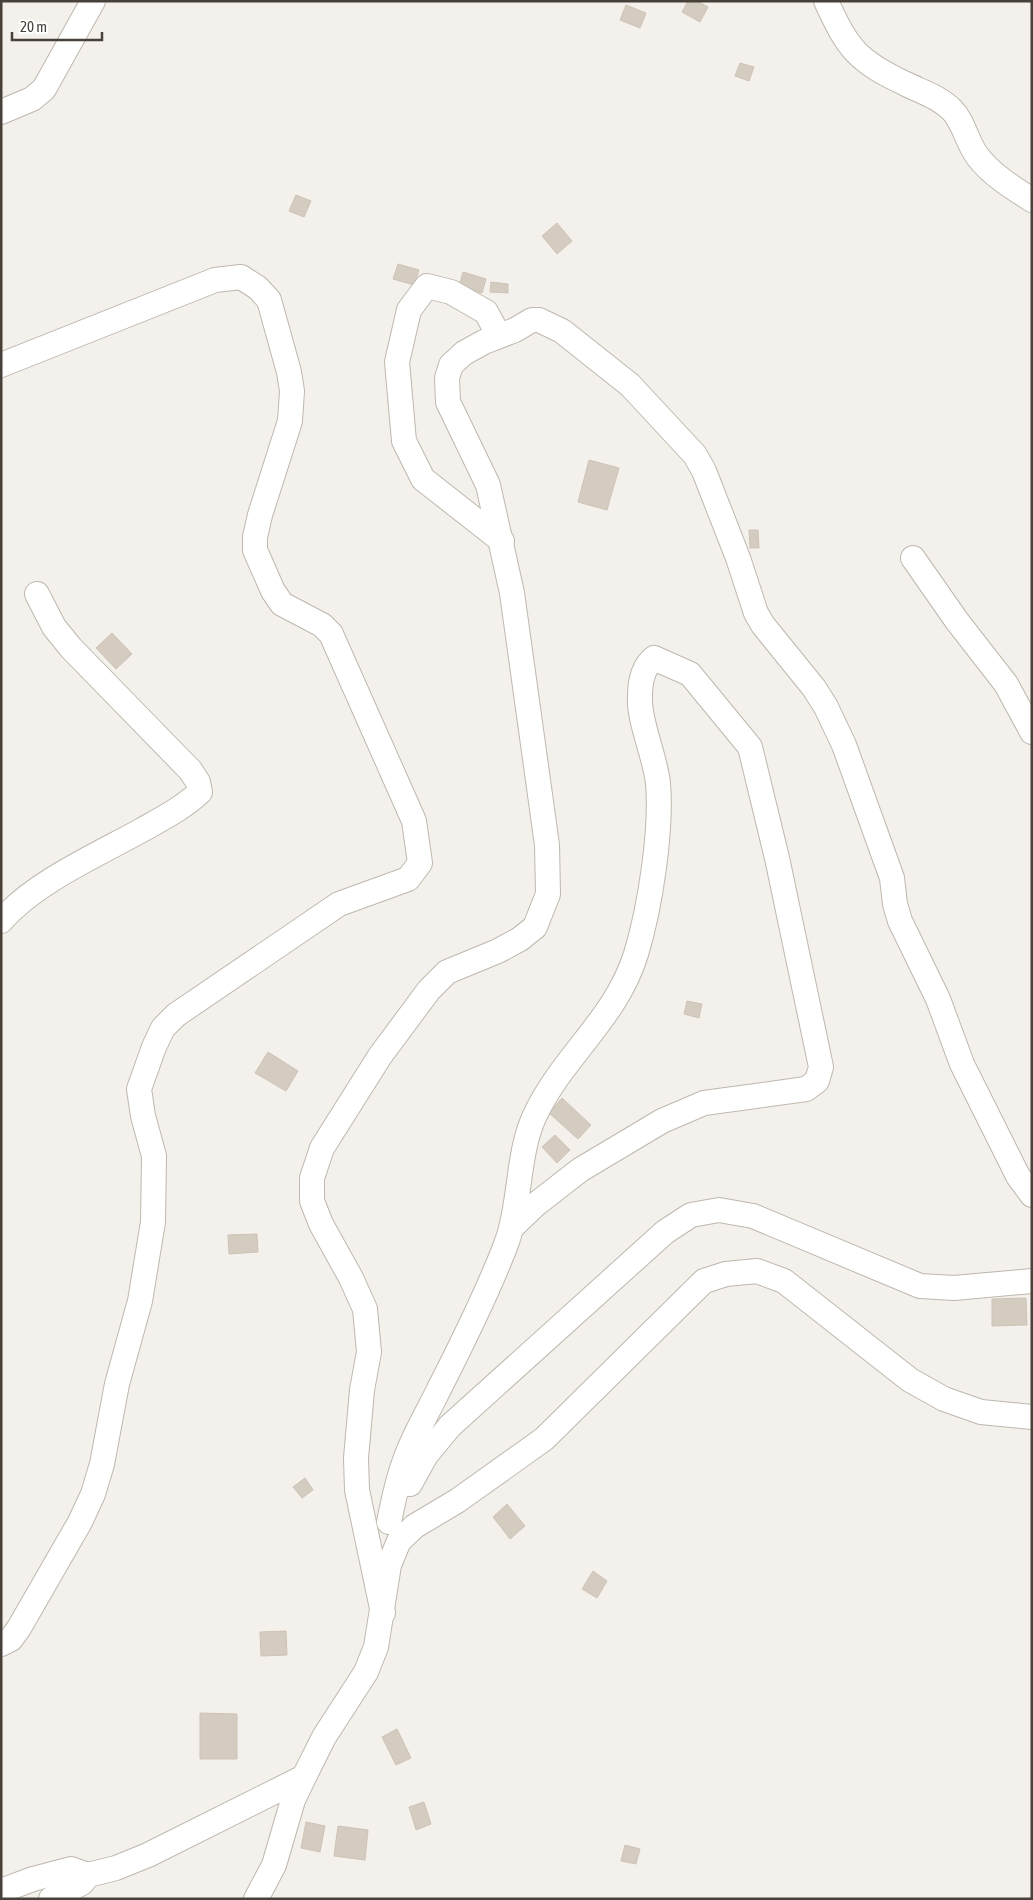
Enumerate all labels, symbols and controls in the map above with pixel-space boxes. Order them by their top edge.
scale bar [12,10,102,42]
text: 20 m [20,18,47,35]

